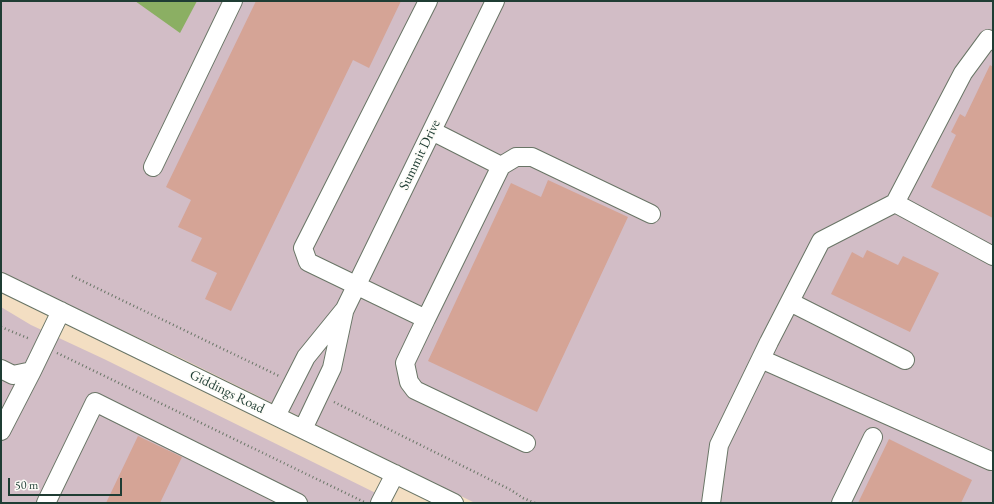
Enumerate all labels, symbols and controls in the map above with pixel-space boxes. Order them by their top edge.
street label: Summit Drive [396,117,444,193]
street label: Giddings Road [187,367,267,417]
scale bar [10,470,124,496]
text: 50 m [15,477,38,493]

